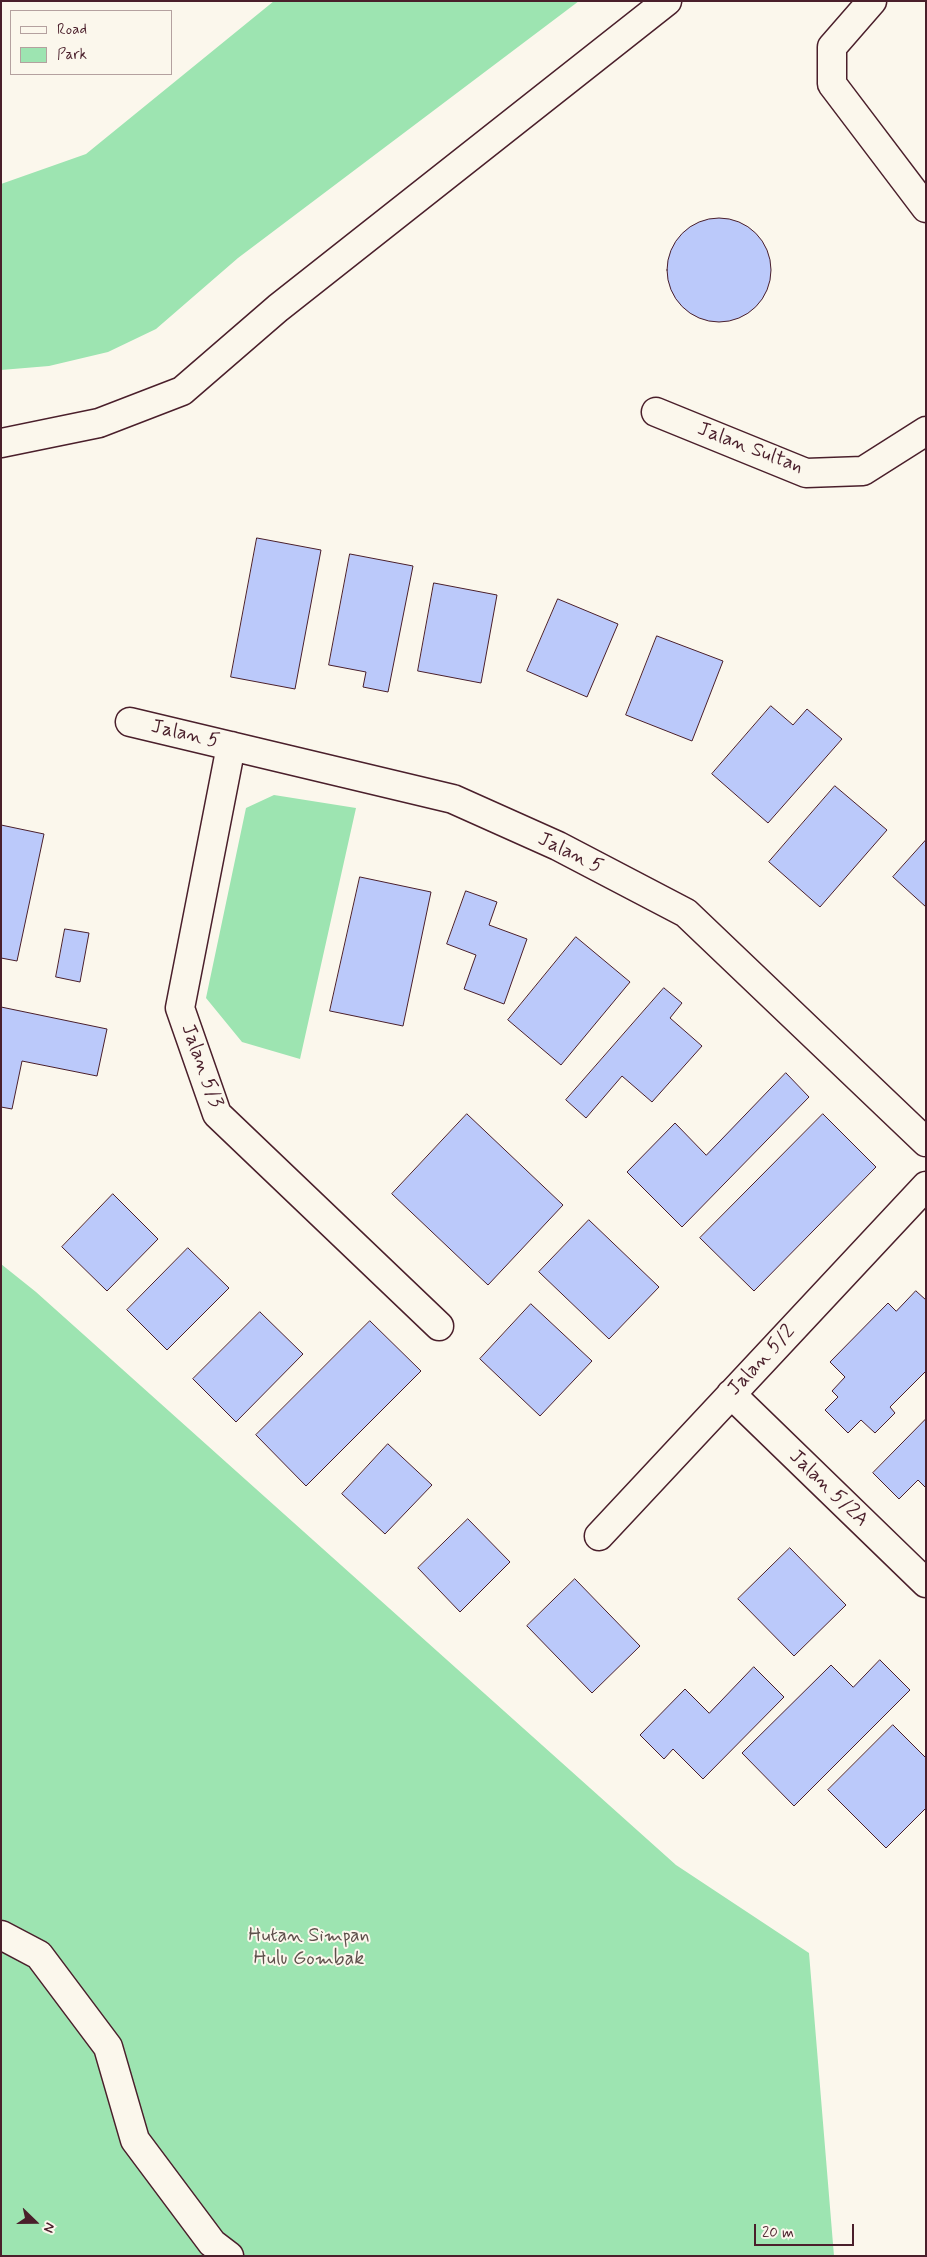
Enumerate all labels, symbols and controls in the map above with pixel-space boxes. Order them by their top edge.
legend [10,10,172,75]
text: Road [57,20,87,40]
text: Park [57,45,87,65]
street label: Jalan Sultan [694,418,806,480]
street label: Jalan 5 [148,715,222,755]
street label: Jalan 5 [533,828,607,880]
street label: Jalan 5/3 [175,1021,227,1111]
street label: Jalan 5/2 [723,1321,801,1401]
street label: Jalan 5/2A [783,1445,873,1533]
park label: Hutan Simpan Hulu Gombak [248,1925,370,1972]
north arrow [10,2197,60,2247]
scale bar [757,2214,857,2246]
text: N [39,2220,59,2235]
text: 20 m [762,2223,794,2243]

